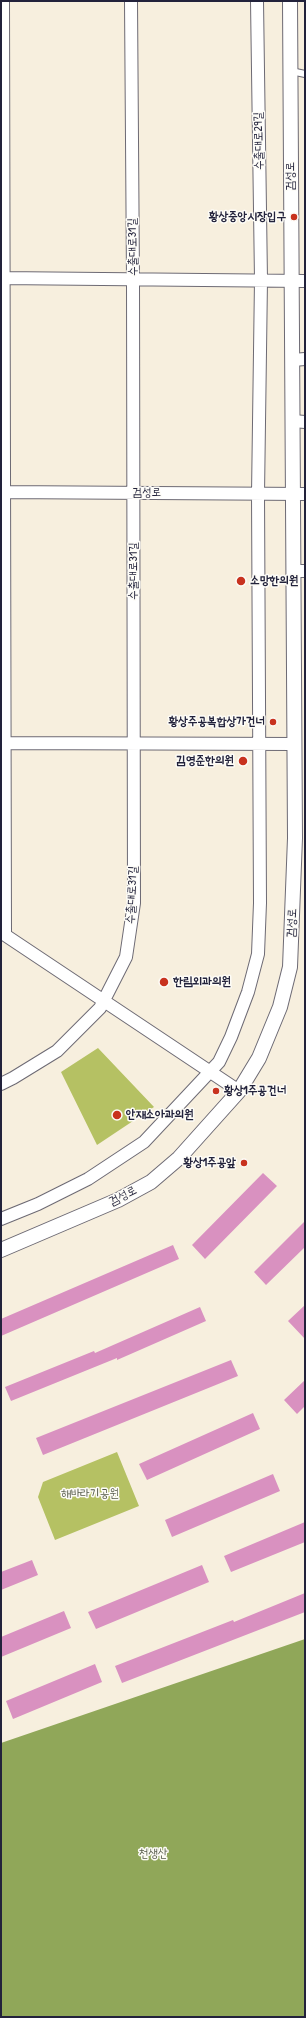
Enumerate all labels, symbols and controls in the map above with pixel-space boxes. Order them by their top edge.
street label: 수출대로29길 [251,112,267,170]
street label: 검성로 [284,162,298,190]
place label: 황상중앙시장입구 [209,210,286,224]
marker: 황상중앙시장입구 [289,212,299,222]
street label: 수출대로31길 [125,218,141,276]
street label: 검성로 [133,486,161,500]
street label: 수출대로31길 [127,542,141,600]
place label: 소망한의원 [250,574,298,588]
marker: 소망한의원 [235,575,247,587]
place label: 황상주공복합상가건너 [168,715,265,729]
marker: 황상주공복합상가건너 [268,717,278,727]
place label: 김영준한의원 [176,754,234,768]
marker: 김영준한의원 [237,755,249,767]
street label: 수출대로31길 [123,866,141,924]
street label: 검성로 [284,908,300,938]
place label: 한림외과의원 [173,975,231,989]
marker: 한림외과의원 [158,976,170,988]
place label: 황상1주공건너 [224,1084,286,1098]
marker: 황상1주공건너 [211,1086,221,1096]
place label: 안재소아과의원 [126,1108,194,1122]
marker: 안재소아과의원 [111,1109,123,1121]
place label: 황상1주공앞 [183,1156,236,1170]
marker: 황상1주공앞 [239,1158,249,1168]
street label: 검성로 [107,1183,139,1209]
park label: 해바라기공원 [61,1487,119,1501]
park label: 천생산 [139,1847,167,1861]

